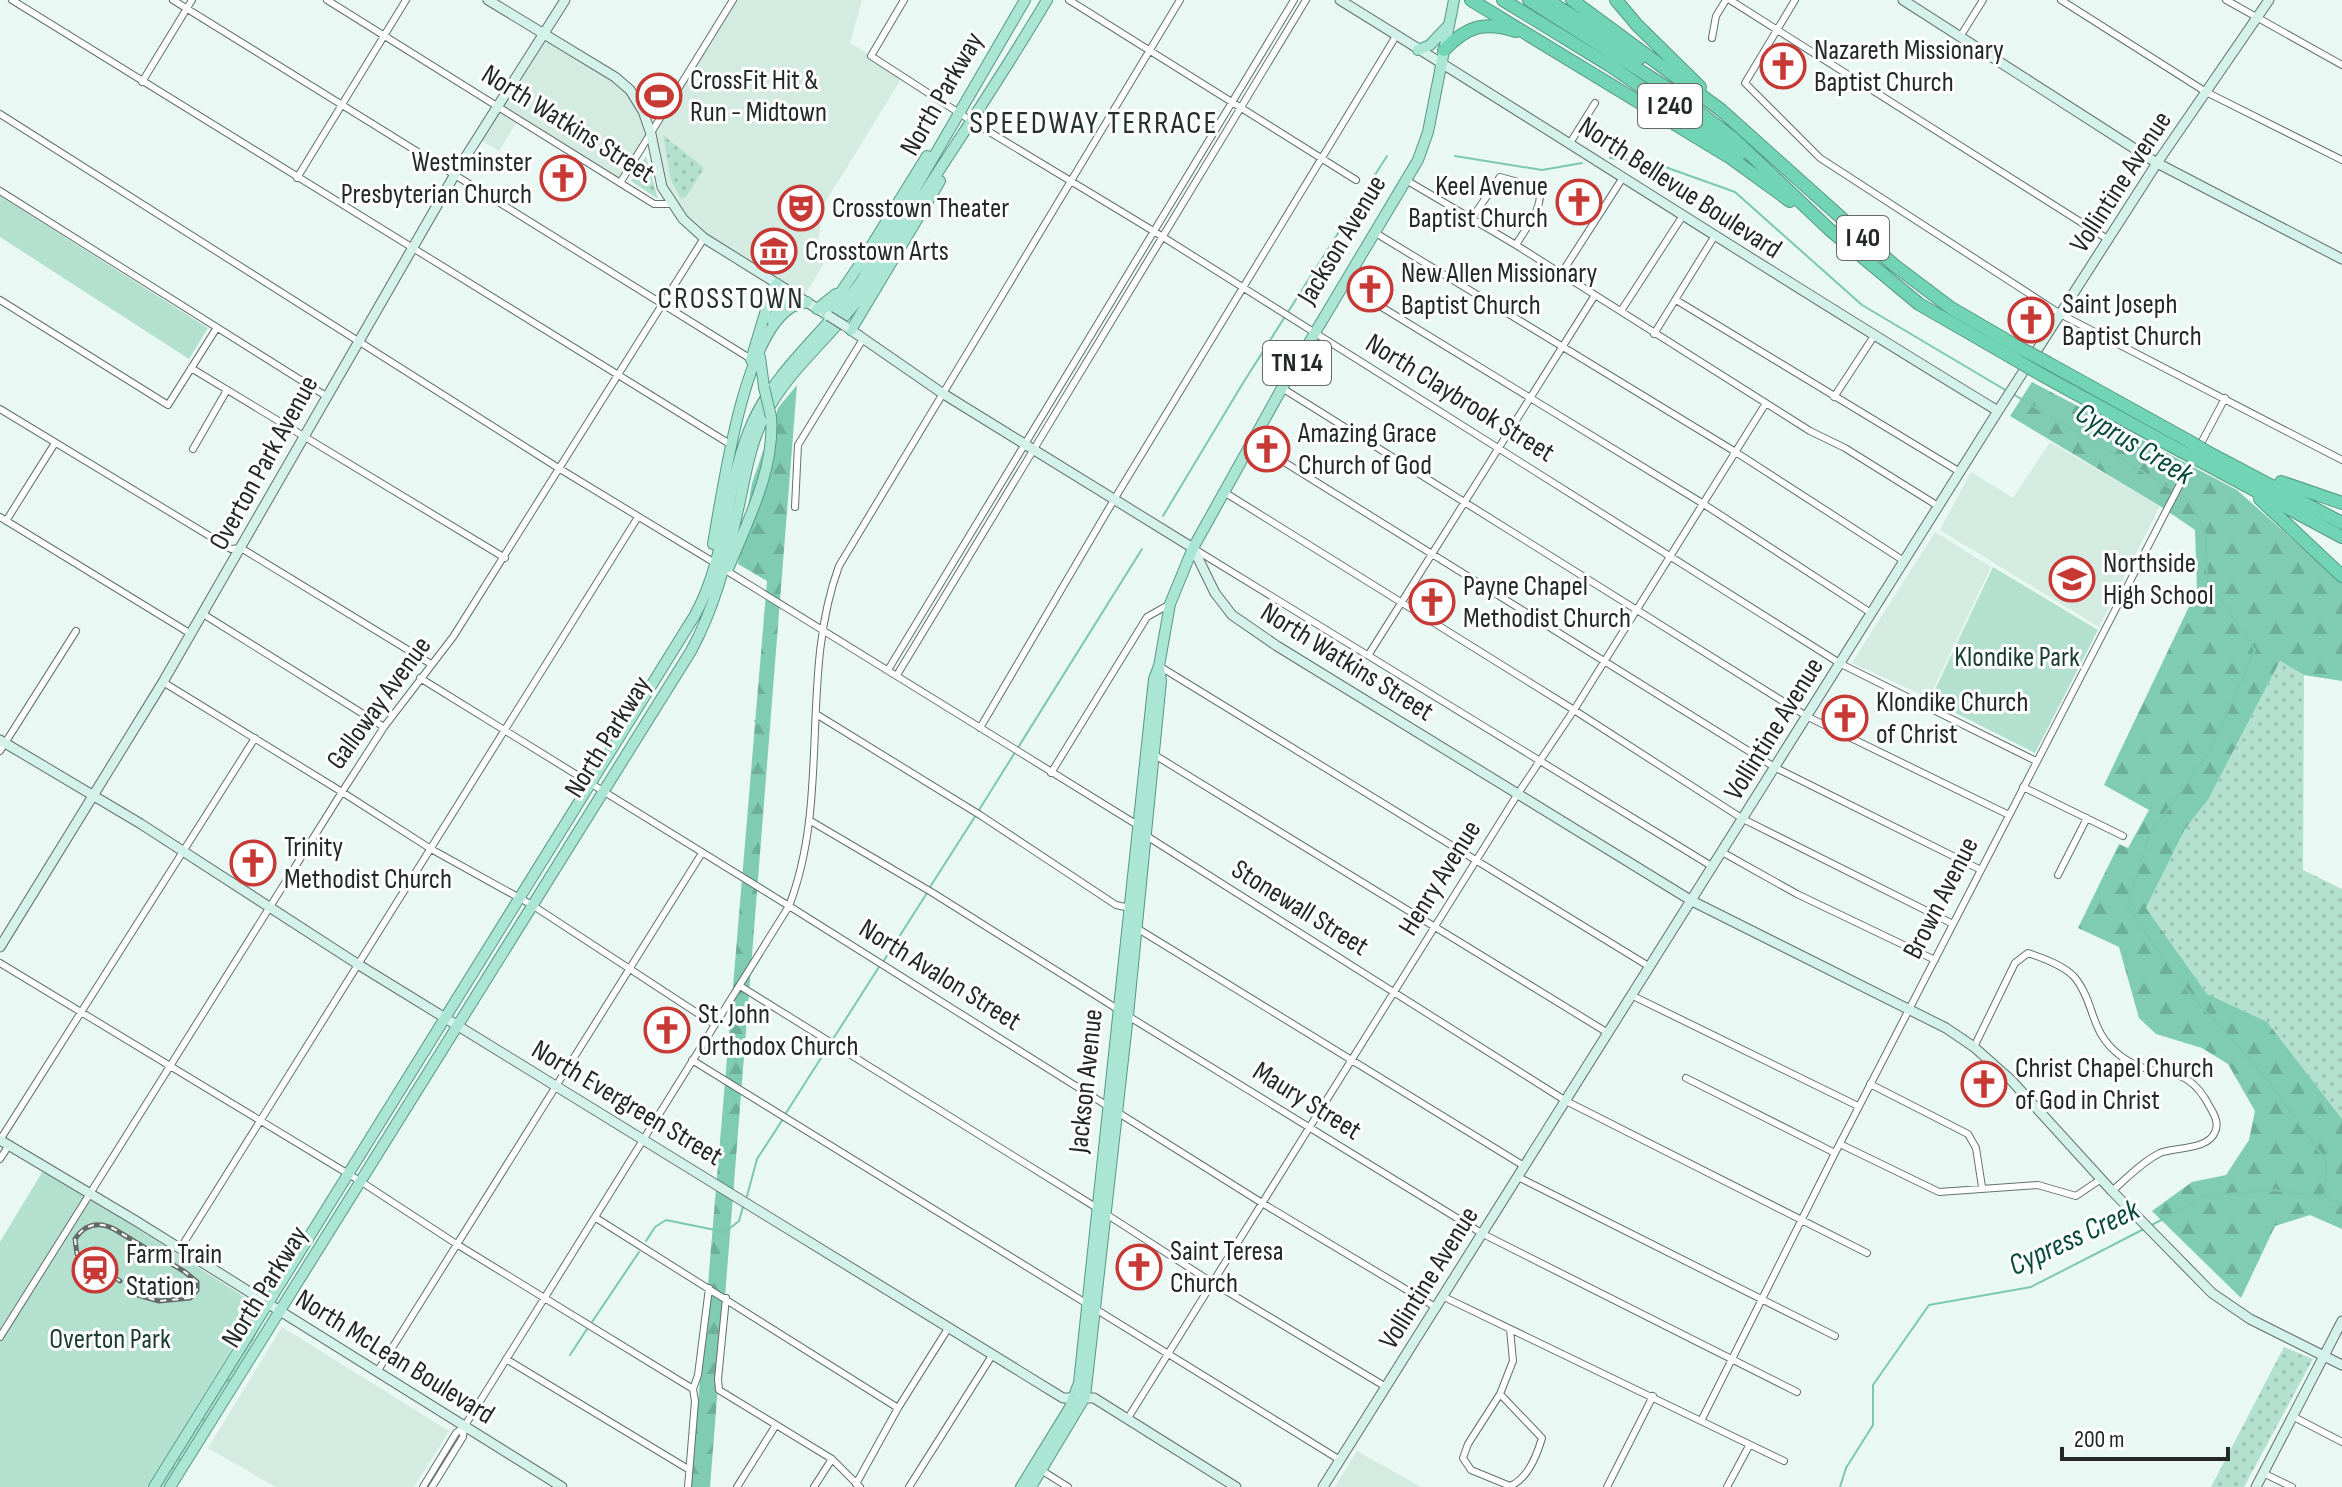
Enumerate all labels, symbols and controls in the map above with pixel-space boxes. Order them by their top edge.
street label: North Parkway [893,26,991,162]
place label: Nazareth Missionary Baptist Church [1814,34,2004,99]
church icon: Nazareth Missionary Baptist Church [1759,42,1807,90]
street label: North Watkins Street [476,58,660,190]
place label: CrossFit Hit & Run - Midtown [690,64,827,129]
sports icon: CrossFit Hit & Run - Midtown [635,72,683,120]
road number: I 240 [1638,84,1702,128]
district label: SPEEDWAY TERRACE [969,104,1219,143]
street label: Vollintine Avenue [2063,105,2179,259]
street label: North Bellevue Boulevard [1572,110,1788,266]
place label: Westminster Presbyterian Church [341,146,532,211]
church icon: Westminster Presbyterian Church [539,154,587,202]
street label: Jackson Avenue [1290,170,1393,311]
place label: Keel Avenue Baptist Church [1408,170,1548,235]
church icon: Keel Avenue Baptist Church [1555,178,1603,226]
theatre icon: Crosstown Theater [777,184,825,232]
place label: Crosstown Theater [832,192,1009,225]
road number: I 40 [1837,216,1889,260]
museum icon: Crosstown Arts [750,227,798,275]
place label: Crosstown Arts [805,235,949,268]
place label: New Allen Missionary Baptist Church [1401,257,1598,322]
church icon: New Allen Missionary Baptist Church [1346,265,1394,313]
district label: CROSSTOWN [658,281,804,317]
place label: Saint Joseph Baptist Church [2062,288,2202,353]
church icon: Saint Joseph Baptist Church [2007,296,2055,344]
street label: North Claybrook Street [1360,327,1560,469]
road number: TN 14 [1263,341,1331,385]
street label: Overton Park Avenue [202,370,326,556]
water label: Cyprus Creek [2069,395,2200,493]
place label: Amazing Grace Church of God [1297,417,1437,482]
church icon: Amazing Grace Church of God [1243,425,1291,473]
place label: Northside High School [2103,547,2214,612]
school or university icon: Northside High School [2048,555,2096,603]
place label: Payne Chapel Methodist Church [1463,570,1631,635]
church icon: Payne Chapel Methodist Church [1408,578,1456,626]
street label: North Watkins Street [1255,596,1439,728]
street label: Galloway Avenue [320,630,438,776]
park label: Klondike Park [1954,641,2080,674]
street label: Vollintine Avenue [1717,652,1831,806]
street label: North Parkway [558,670,658,804]
place label: Klondike Church of Christ [1876,686,2028,751]
church icon: Klondike Church of Christ [1821,694,1869,742]
street label: Henry Avenue [1392,814,1488,942]
place label: Trinity Methodist Church [284,831,452,896]
street label: Brown Avenue [1896,832,1986,964]
church icon: Trinity Methodist Church [229,839,277,887]
street label: Stonewall Street [1225,853,1375,963]
street label: North Avalon Street [853,912,1027,1038]
place label: St. John Orthodox Church [698,998,858,1063]
church icon: St. John Orthodox Church [643,1006,691,1054]
street label: Jackson Avenue [1062,1007,1110,1156]
street label: North Evergreen Street [526,1033,728,1173]
place label: Christ Chapel Church of God in Christ [2015,1052,2214,1117]
street label: Maury Street [1247,1055,1367,1147]
church icon: Christ Chapel Church of God in Christ [1960,1060,2008,1108]
water label: Cypress Creek [2003,1192,2146,1284]
street label: Vollintine Avenue [1372,1201,1486,1355]
street label: North Parkway [215,1220,315,1354]
place label: Saint Teresa Church [1170,1235,1284,1300]
place label: Farm Train Station [126,1238,222,1303]
church icon: Saint Teresa Church [1115,1243,1163,1291]
station icon: Farm Train Station [71,1246,119,1294]
street label: North McLean Boulevard [290,1283,500,1431]
park label: Overton Park [49,1323,171,1356]
scale bar [2062,1411,2228,1461]
text: 200 m [2074,1425,2125,1454]

